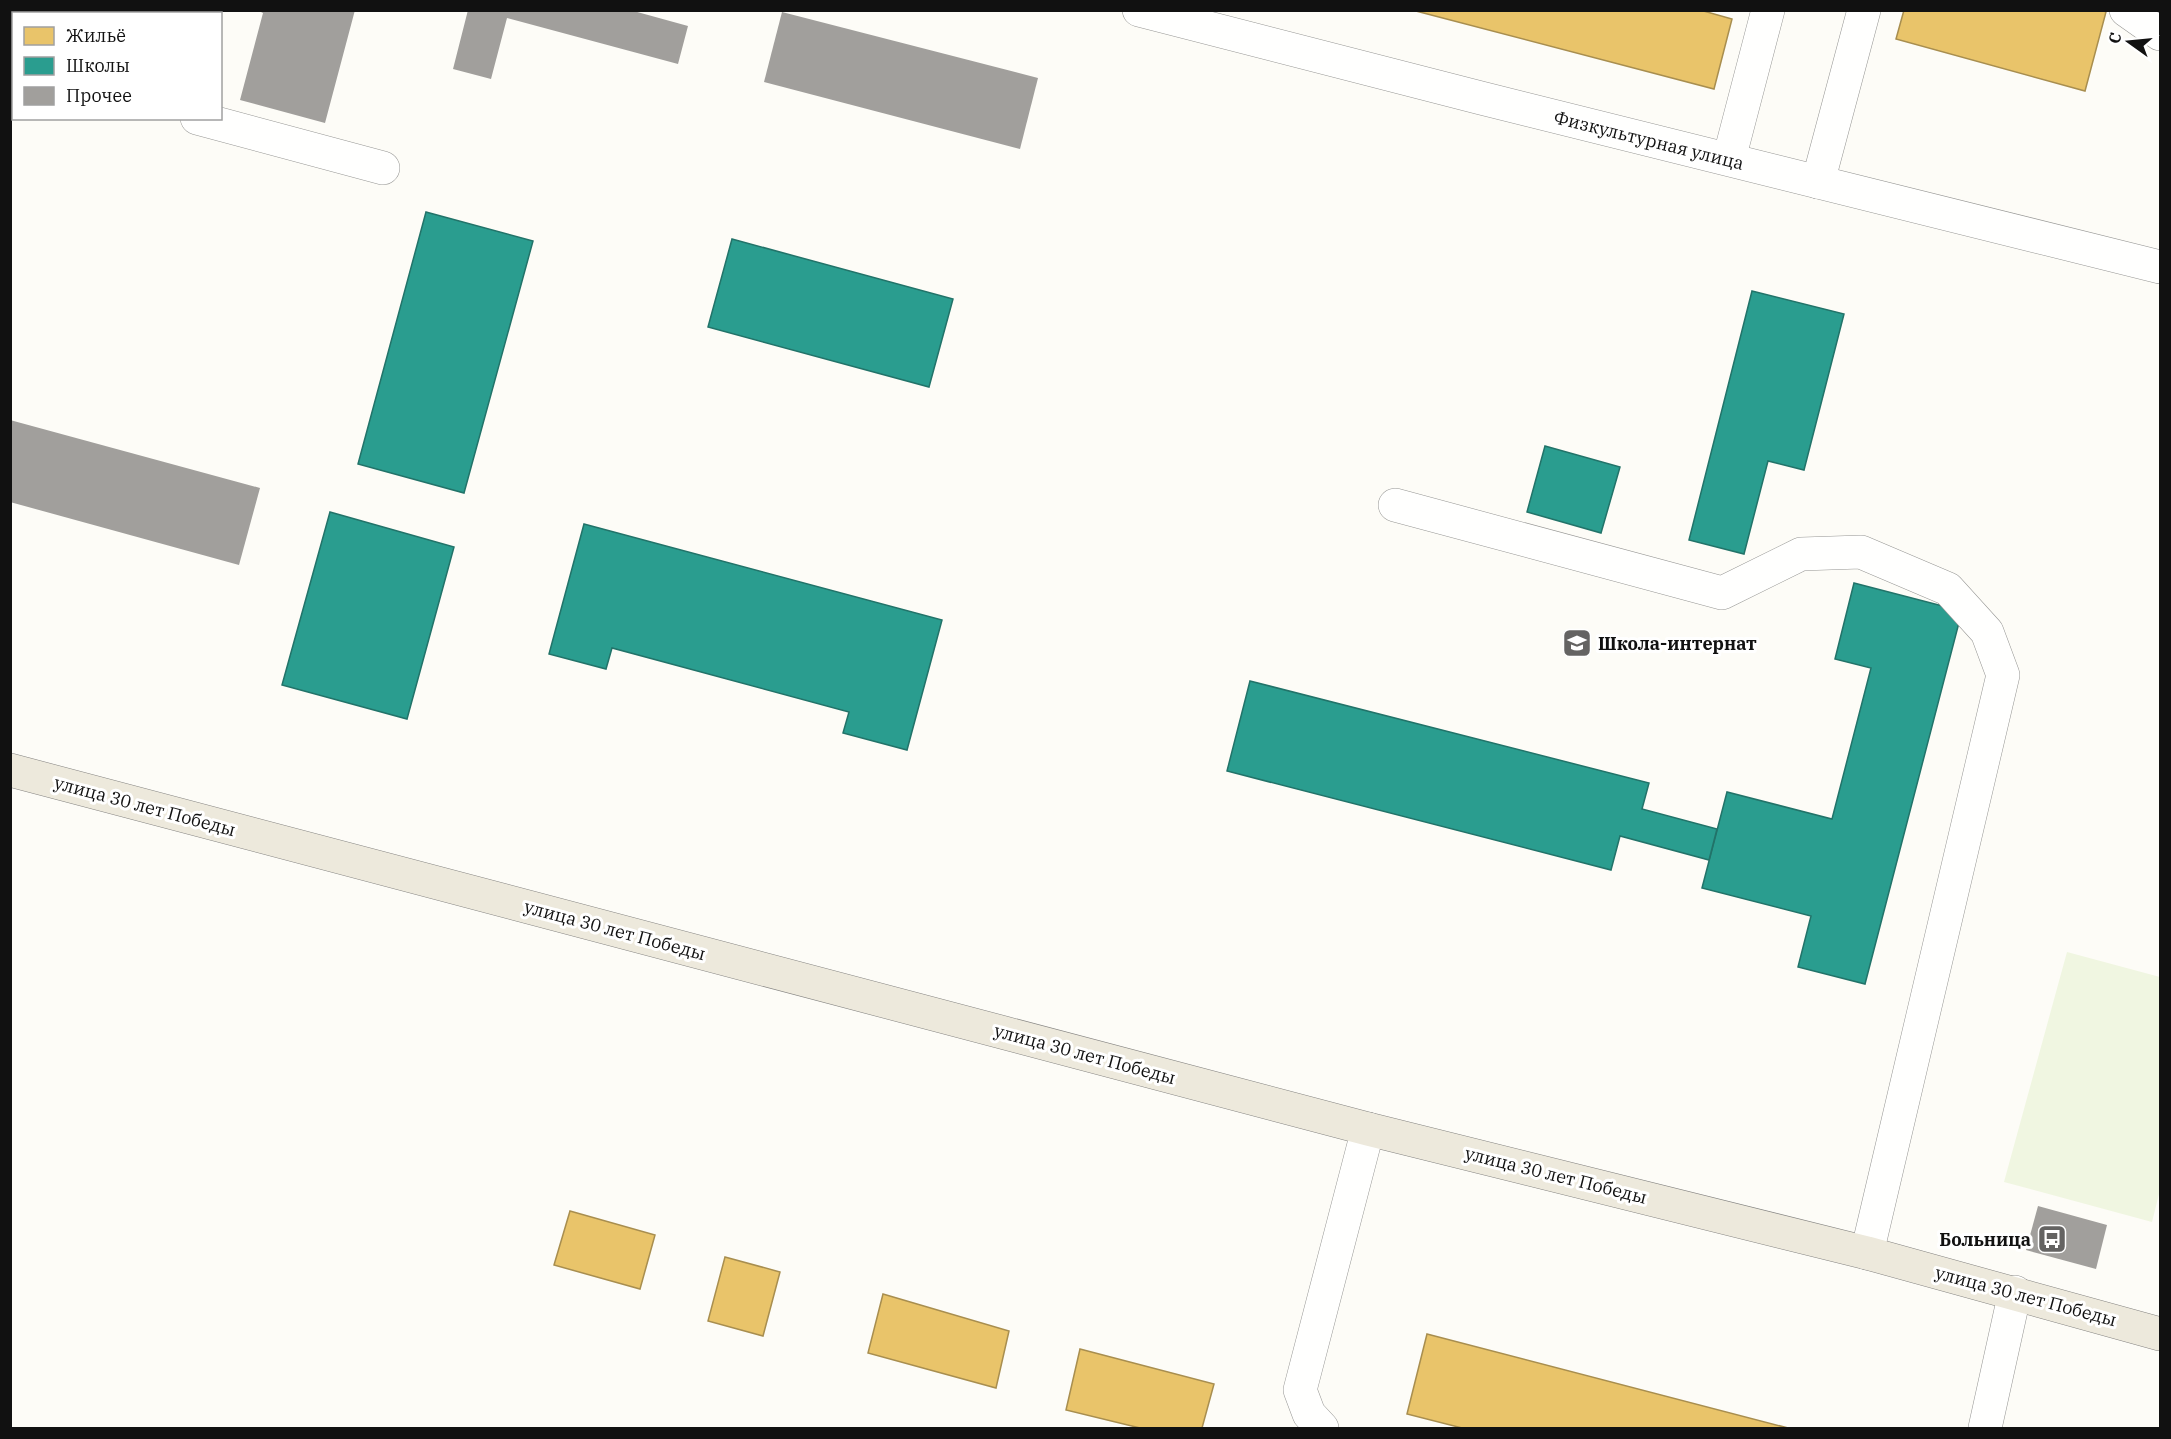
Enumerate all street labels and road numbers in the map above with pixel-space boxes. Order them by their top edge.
street label: Физкультурная улица [1552,105,1747,175]
street label: улица 30 лет Победы [52,771,238,841]
street label: улица 30 лет Победы [522,895,708,965]
street label: улица 30 лет Победы [992,1019,1178,1089]
street label: улица 30 лет Победы [1463,1141,1649,1209]
street label: улица 30 лет Победы [1933,1261,2119,1331]

